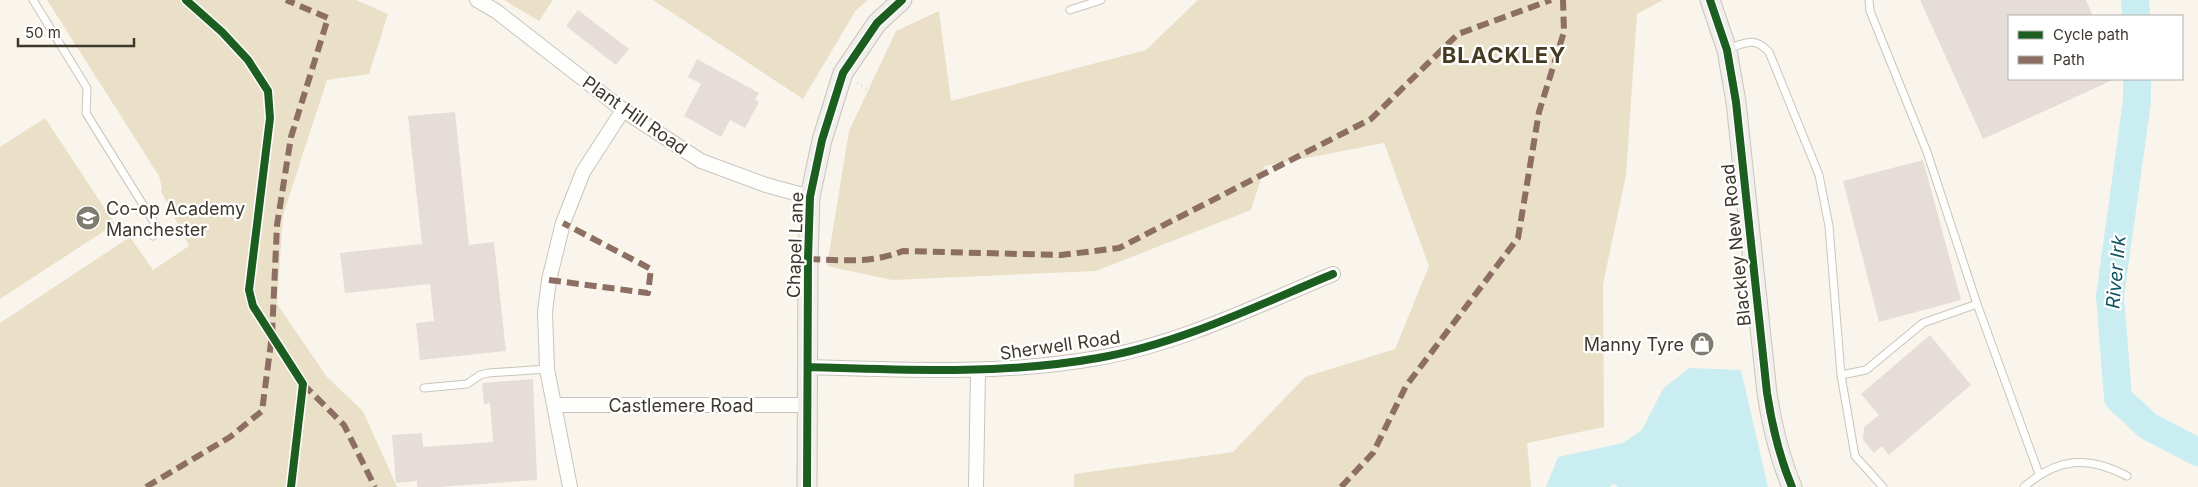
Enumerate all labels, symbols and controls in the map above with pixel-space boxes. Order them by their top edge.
scale bar [18,15,134,47]
legend [2008,15,2183,80]
text: 50 m [25,23,61,42]
text: Cycle path [2053,25,2129,44]
district label: BLACKLEY [1442,42,1566,68]
text: Path [2053,50,2085,69]
street label: Plant Hill Road [579,71,691,159]
street label: Blackley New Road [1717,163,1755,327]
street label: Chapel Lane [783,192,807,298]
place label: Co-op Academy Manchester [106,198,245,240]
school or university icon: Co-op Academy Manchester [75,205,101,231]
water label: River Irk [2101,234,2131,310]
street label: Sherwell Road [998,326,1122,364]
shop icon: Manny Tyre [1689,331,1715,357]
place label: Manny Tyre [1584,334,1684,355]
street label: Castlemere Road [608,395,754,416]

